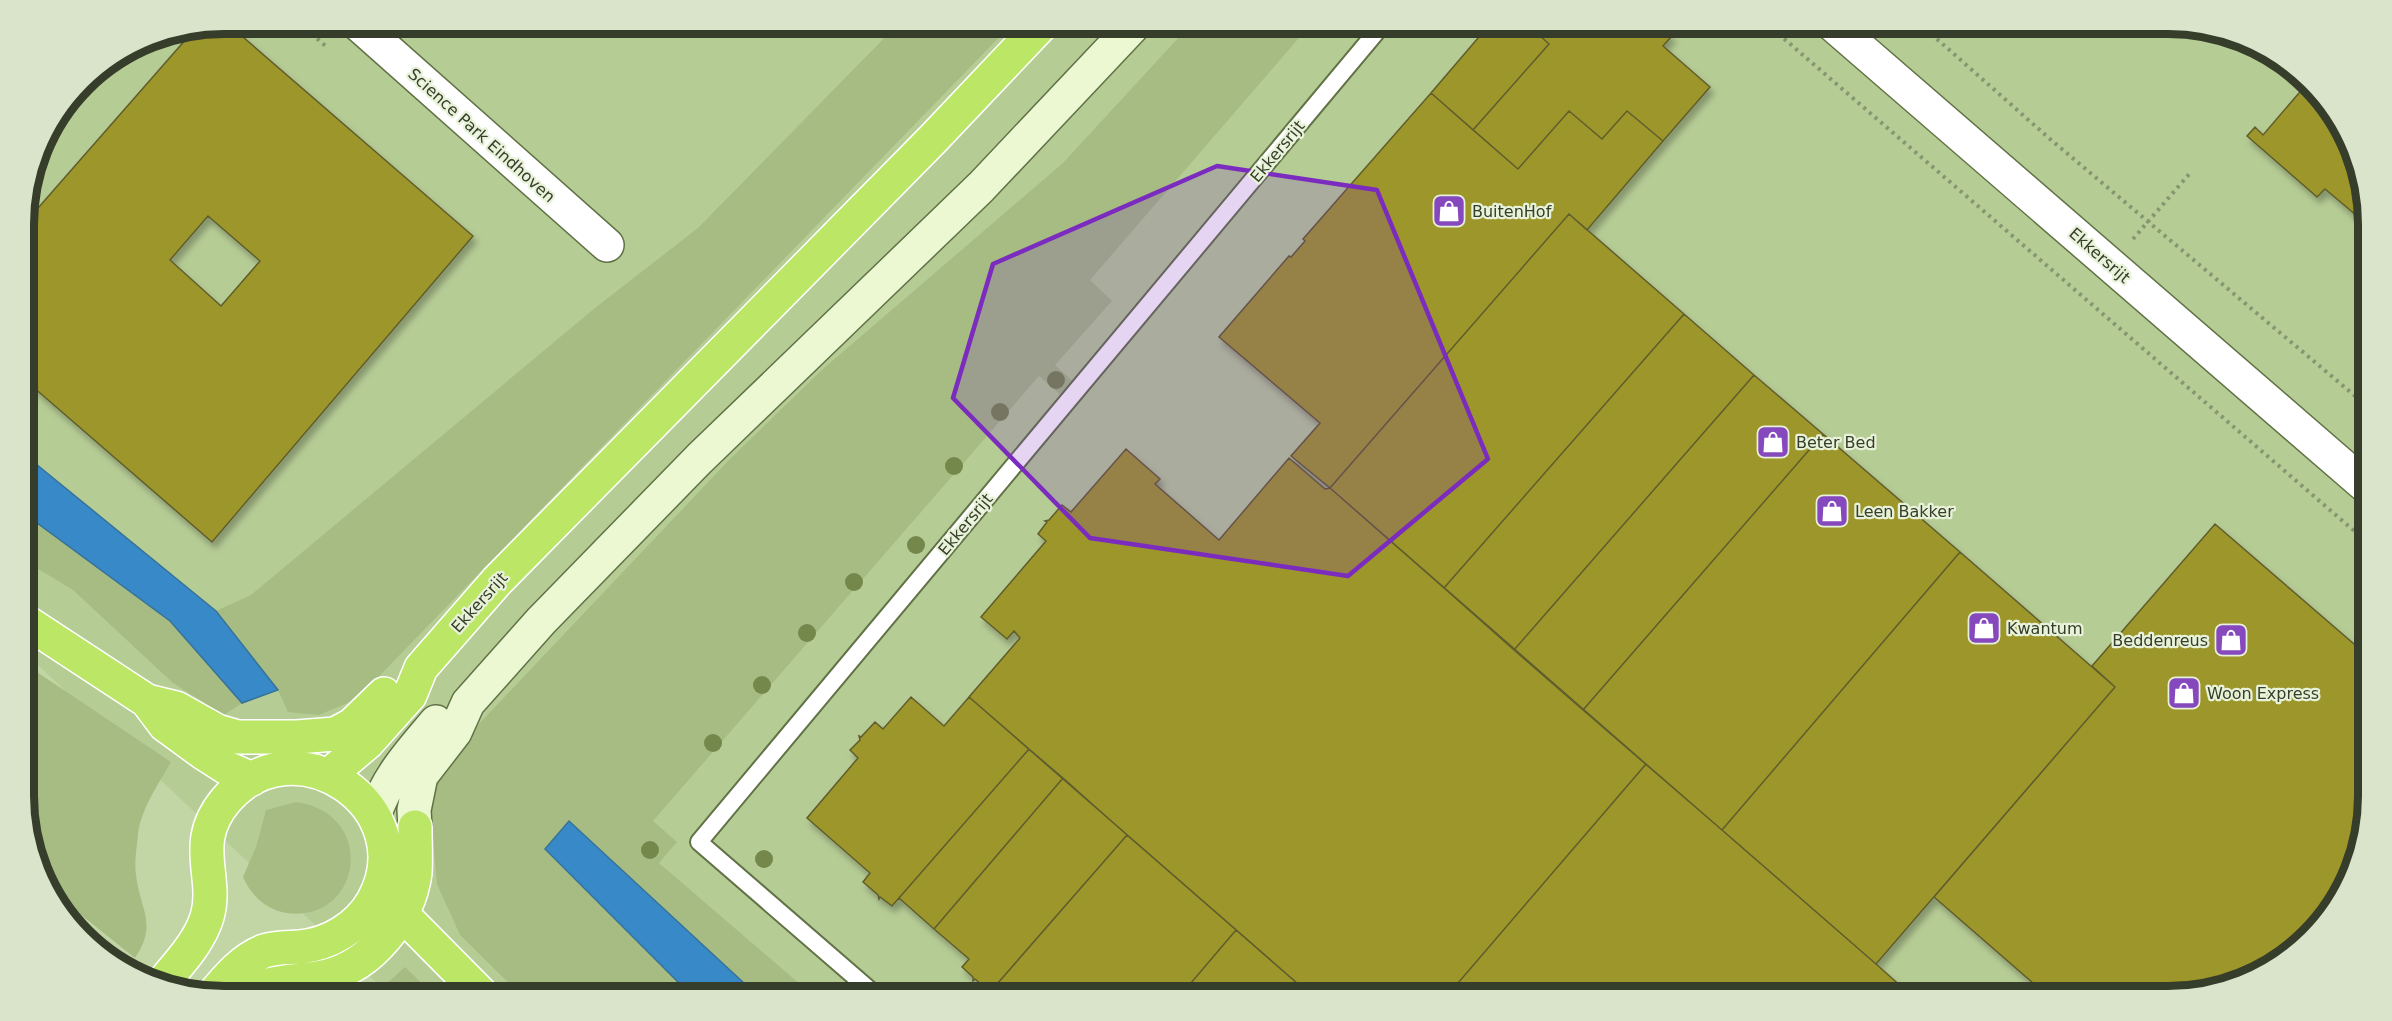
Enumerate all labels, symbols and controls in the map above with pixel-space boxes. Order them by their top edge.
street label: Science Park Eindhoven [404,64,559,206]
street label: Ekkersrijt [1246,117,1309,186]
shop icon: BuitenHof [1431,193,1467,229]
place label: BuitenHof [1472,202,1552,221]
street label: Ekkersrijt [2065,224,2134,287]
shop icon: Beter Bed [1755,424,1791,460]
place label: Beter Bed [1796,433,1876,452]
street label: Ekkersrijt [934,490,997,559]
shop icon: Leen Bakker [1814,493,1850,529]
place label: Leen Bakker [1855,502,1954,521]
street label: Ekkersrijt [447,568,511,636]
shop icon: Kwantum [1966,610,2002,646]
place label: Kwantum [2007,619,2083,638]
shop icon: Beddenreus [2213,622,2249,658]
place label: Beddenreus [2112,631,2208,650]
shop icon: Woon Express [2166,675,2202,711]
place label: Woon Express [2207,684,2319,703]

